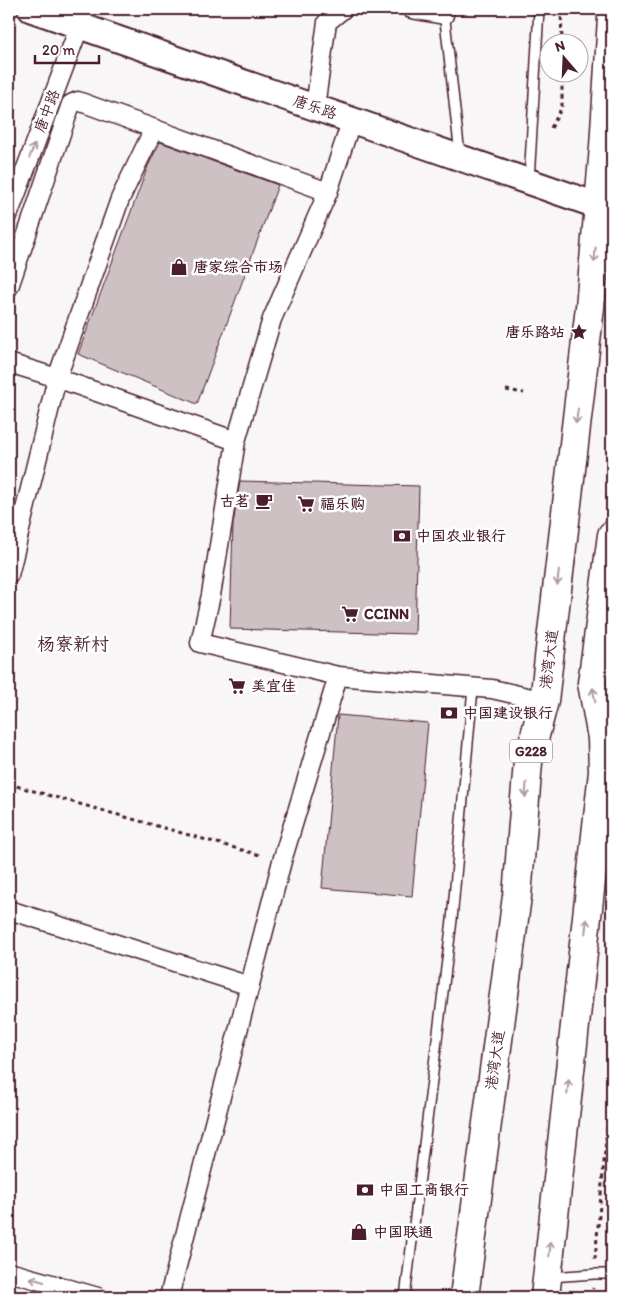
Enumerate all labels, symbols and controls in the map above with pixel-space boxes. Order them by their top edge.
scale bar [35,32,99,64]
north arrow [538,32,588,82]
text: N [553,37,567,56]
text: 20 m [42,41,76,59]
street label: 唐中路 [31,87,63,135]
street label: 唐乐路 [291,91,339,123]
one-way arrow [28,143,37,159]
one-way arrow [590,246,599,262]
shop icon: 唐家综合市场 [169,257,189,277]
place label: 唐家综合市场 [193,258,283,276]
place icon: 唐乐路站 [569,322,589,342]
place label: 唐乐路站 [505,323,565,341]
one-way arrow [572,408,582,424]
cafe icon: 古茗 [254,491,274,511]
place label: 古茗 [220,492,250,510]
supermarket icon: 福乐购 [296,494,316,514]
place label: 福乐购 [320,495,365,513]
bank icon: 中国农业银行 [392,526,412,546]
place label: 中国农业银行 [416,527,506,545]
one-way arrow [553,569,563,585]
supermarket icon: CCINN [340,604,360,624]
place label: CCINN [364,605,409,623]
street label: 港湾大道 [536,628,562,690]
district label: 杨寮新村 [37,633,109,655]
supermarket icon: 美宜佳 [227,676,247,696]
place label: 美宜佳 [251,677,296,695]
one-way arrow [588,687,598,703]
bank icon: 中国建设银行 [439,703,459,723]
place label: 中国建设银行 [463,704,553,722]
road number: G228 [510,739,552,762]
one-way arrow [521,781,530,797]
one-way arrow [581,918,591,934]
street label: 港湾大道 [482,1029,508,1091]
one-way arrow [563,1080,573,1096]
bank icon: 中国工商银行 [355,1180,375,1200]
place label: 中国工商银行 [379,1181,469,1199]
shop icon: 中国联通 [349,1222,369,1242]
place label: 中国联通 [373,1223,433,1241]
one-way arrow [545,1241,555,1257]
one-way arrow [29,1275,45,1284]

